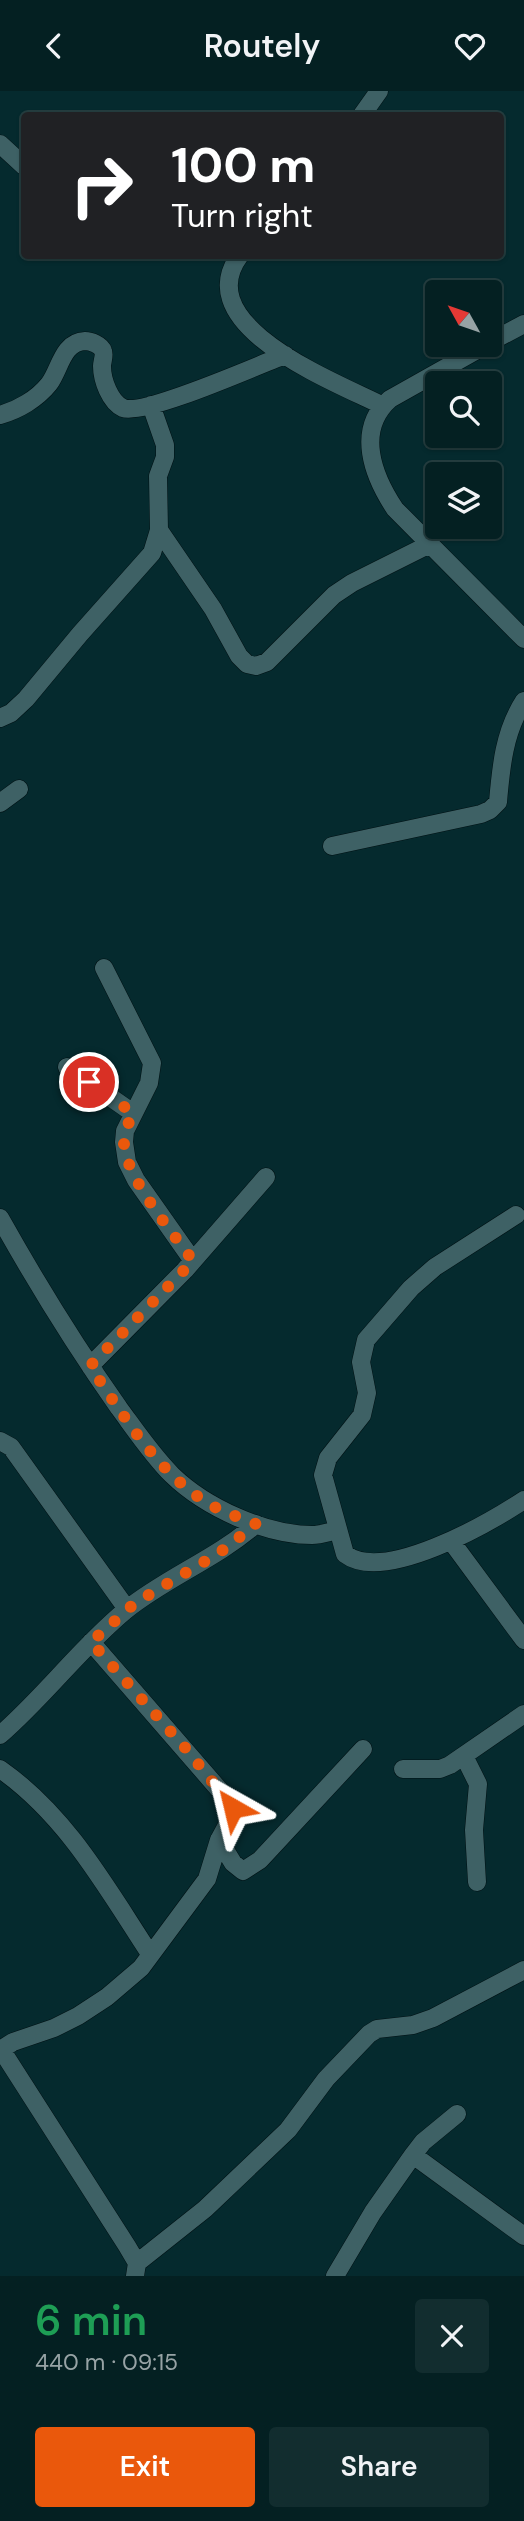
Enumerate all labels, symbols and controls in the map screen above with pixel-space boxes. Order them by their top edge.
text: Routely [204,25,320,67]
icon: back [35,27,73,65]
icon: heart [451,27,489,65]
text: 100 m [171,133,315,197]
icon: right [56,140,147,231]
text: Turn right [171,195,313,237]
north arrow [425,280,502,357]
map controls [425,280,502,539]
button: search [425,371,502,448]
button: layers [425,462,502,539]
pin [59,1052,119,1112]
icon: arrive [70,1063,108,1101]
position arrow [196,1771,270,1845]
text: 6 min [35,2293,147,2348]
button: close [415,2299,489,2373]
text: 440 m · 09:15 [35,2347,178,2377]
button: Exit [35,2427,255,2507]
button: Share [269,2427,489,2507]

